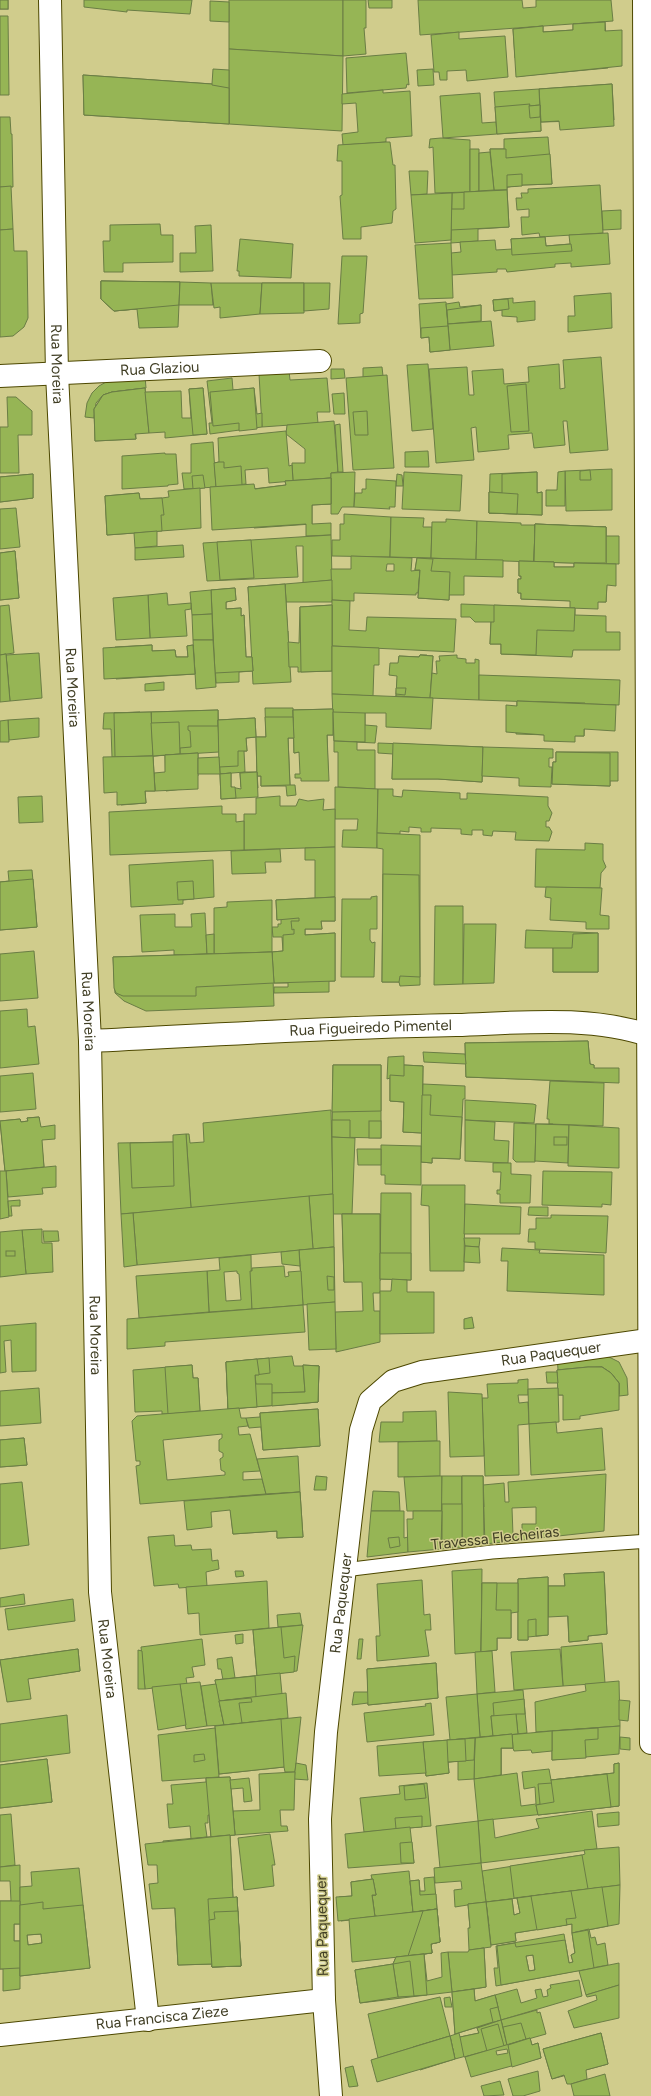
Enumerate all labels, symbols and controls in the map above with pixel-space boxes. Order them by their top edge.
street label: Rua Moreira [47,324,67,404]
street label: Rua Glaziou [120,358,200,379]
street label: Rua Moreira [62,647,83,728]
street label: Rua Moreira [78,971,99,1051]
street label: Rua Figueiredo Pimentel [289,1016,452,1040]
street label: Rua Moreira [86,1295,105,1375]
street label: Rua Paquequer [500,1338,602,1370]
street label: Travessa Flecheiras [430,1522,560,1554]
street label: Rua Paquequer [326,1552,356,1655]
street label: Rua Moreira [94,1618,121,1699]
street label: Rua Paquequer [312,1875,332,1977]
street label: Rua Francisca Zieze [95,2001,229,2034]

